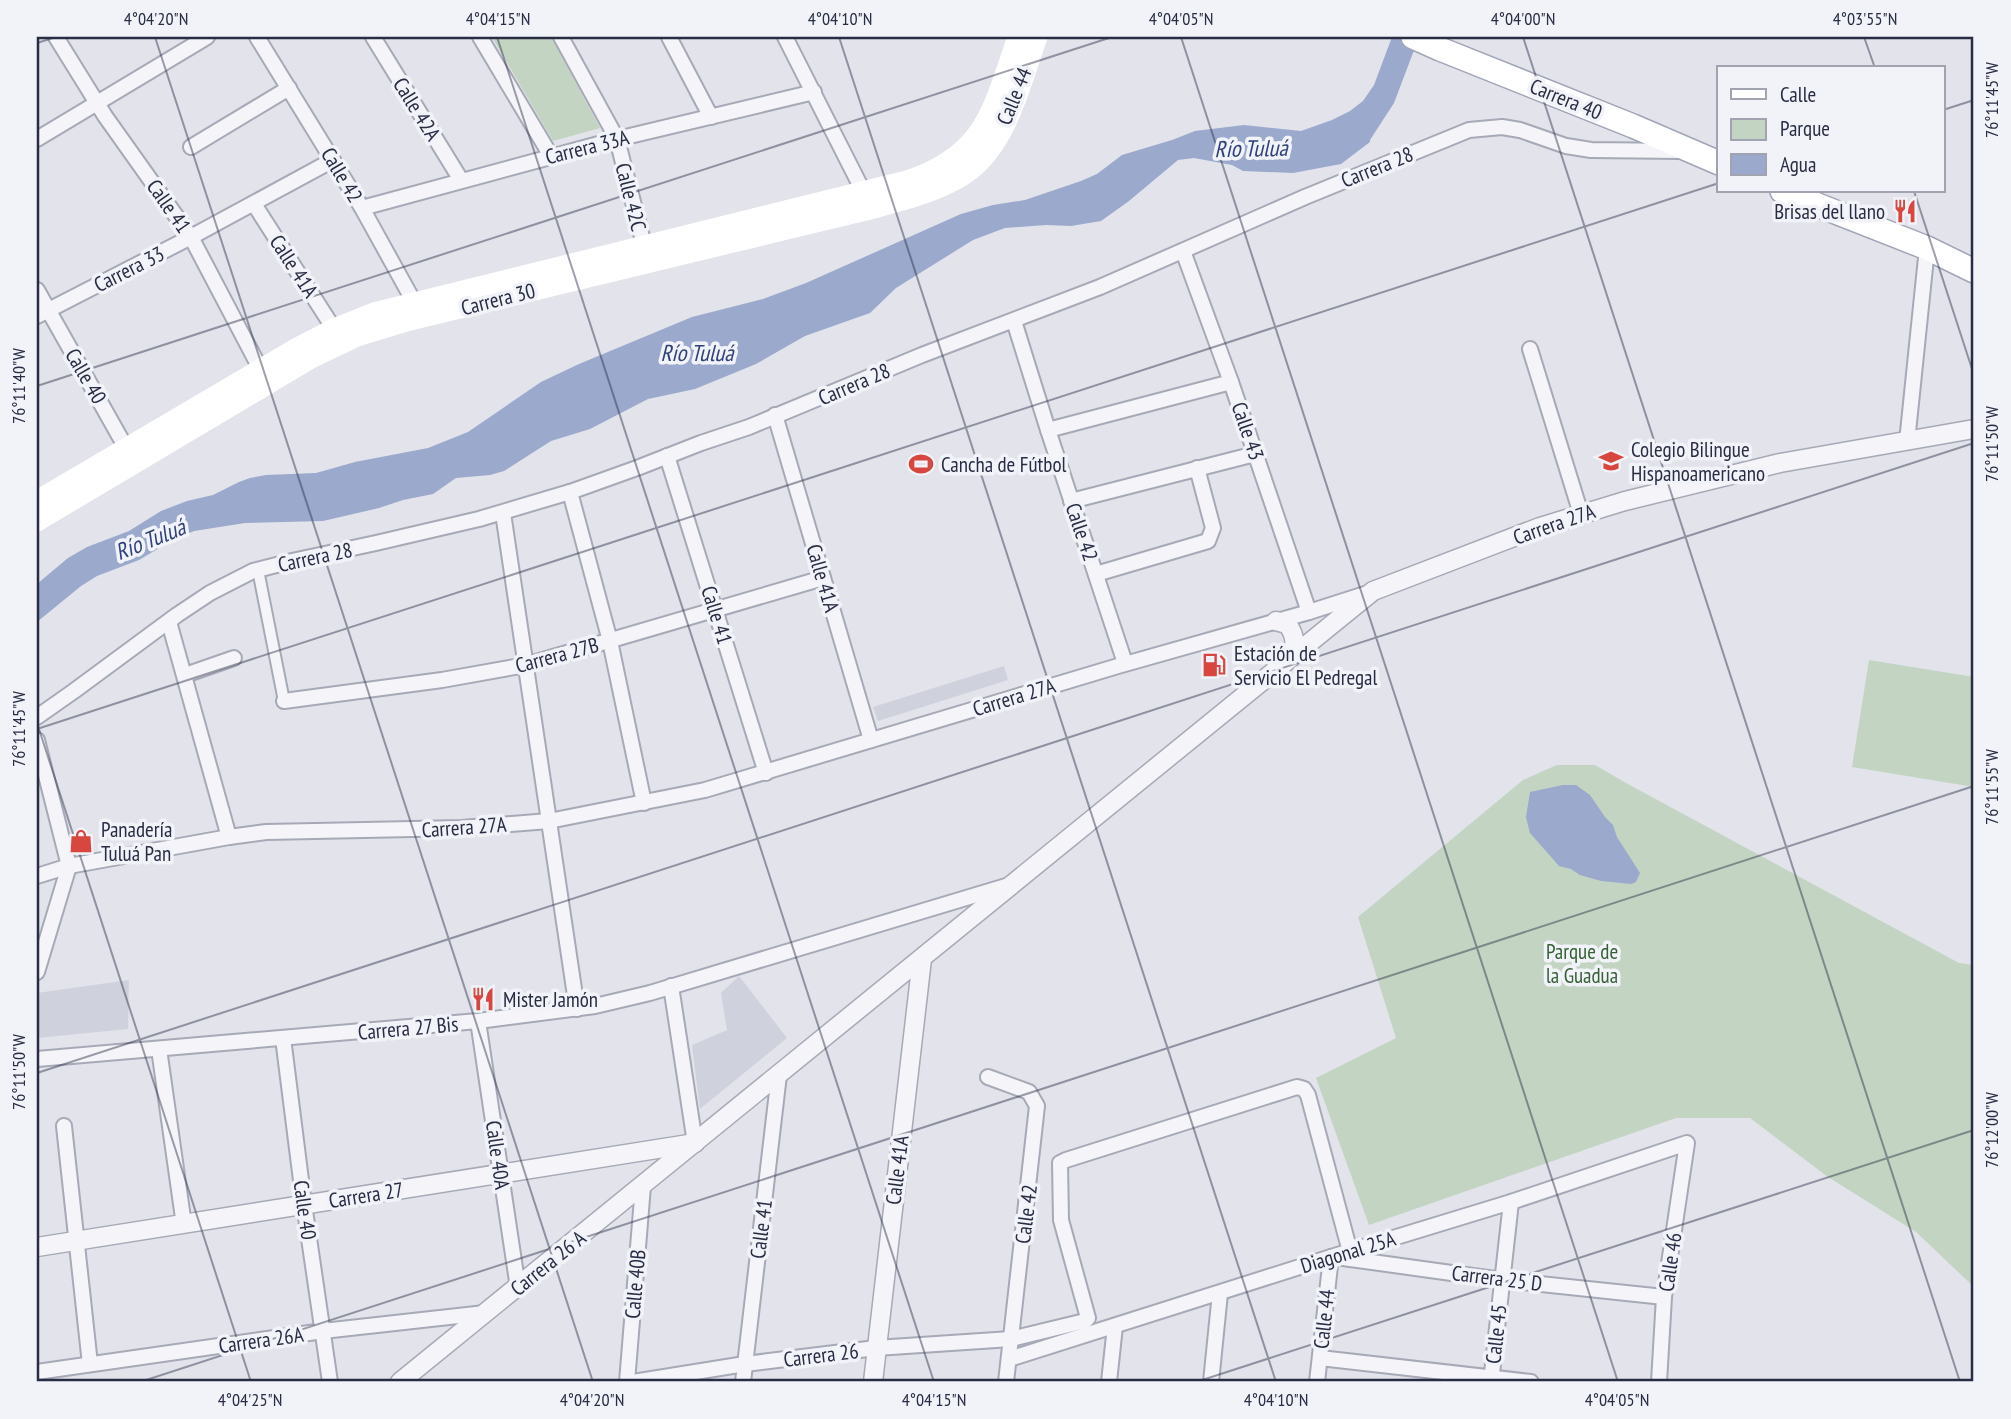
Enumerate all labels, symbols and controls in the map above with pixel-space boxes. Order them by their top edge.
text: 4°04'20"N [124,7,188,30]
text: 4°04'15"N [466,7,530,30]
text: 4°04'10"N [808,7,872,30]
text: 4°04'05"N [1149,7,1213,30]
text: 4°04'00"N [1491,7,1555,30]
text: 4°03'55"N [1833,7,1897,30]
text: 76°11'45"W [1980,62,2003,138]
street label: Calle 44 [990,63,1038,129]
legend [1717,66,1944,192]
street label: Calle 42A [387,72,447,146]
street label: Carrera 40 [1526,72,1606,126]
text: Calle [1780,81,1816,108]
text: Parque [1780,115,1830,142]
street label: Carrera 33A [542,124,632,170]
water label: Río Tuluá [1214,133,1290,163]
street label: Carrera 28 [1337,140,1417,194]
street label: Calle 42 [315,143,369,207]
text: Agua [1780,151,1816,178]
street label: Calle 42C [610,160,653,234]
street label: Calle 41 [141,174,197,238]
restaurant icon: Brisas del llano [1891,197,1919,225]
place label: Brisas del llano [1774,198,1885,225]
street label: Calle 41A [264,230,324,303]
street label: Carrera 33 [89,240,169,298]
street label: Carrera 30 [458,277,538,321]
water label: Río Tuluá [660,338,735,367]
street label: Calle 40 [59,343,113,409]
text: 76°11'40"W [7,348,30,424]
street label: Carrera 28 [814,357,894,411]
street label: Calle 43 [1226,398,1270,464]
text: 76°11'50"W [1980,406,2003,482]
place label: Colegio Bilingue Hispanoamericano [1631,436,1765,487]
school or university icon: Colegio Bilingue Hispanoamericano [1597,447,1625,475]
sports icon: Cancha de Fútbol [907,450,935,478]
place label: Cancha de Fútbol [941,451,1066,478]
street label: Carrera 27A [1509,497,1599,551]
street label: Calle 42 [1060,499,1104,565]
water label: Río Tuluá [111,511,191,566]
street label: Carrera 28 [275,536,355,578]
street label: Calle 41A [800,541,846,615]
street label: Calle 41 [695,583,739,647]
street label: Carrera 27B [512,631,602,679]
place label: Estación de Servicio El Pedregal [1234,640,1377,691]
fuel station icon: Estación de Servicio El Pedregal [1200,651,1228,679]
street label: Carrera 27A [969,672,1059,722]
text: 76°11'45"W [7,691,30,767]
text: 76°11'55"W [1980,749,2003,825]
street label: Carrera 27A [421,811,507,843]
place label: Panadería Tuluá Pan [101,816,172,867]
shop icon: Panadería Tuluá Pan [67,827,95,855]
park label: Parque de la Guadua [1546,938,1618,989]
restaurant icon: Mister Jamón [469,985,497,1013]
place label: Mister Jamón [503,986,598,1013]
street label: Carrera 27 Bis [357,1010,459,1046]
text: 76°11'50"W [7,1034,30,1110]
text: 76°12'00"W [1980,1092,2003,1168]
street label: Calle 40A [480,1119,516,1191]
street label: Calle 41A [879,1134,915,1206]
street label: Carrera 27 [327,1176,405,1214]
street label: Calle 40 [287,1179,323,1241]
street label: Calle 42 [1009,1183,1043,1245]
street label: Calle 41 [744,1198,778,1260]
street label: Carrera 26 A [505,1224,591,1302]
street label: Diagonal 25A [1297,1225,1399,1279]
street label: Calle 46 [1652,1231,1688,1293]
street label: Calle 40B [619,1248,651,1320]
street label: Carrera 25 D [1450,1259,1544,1297]
street label: Calle 44 [1307,1287,1341,1350]
street label: Calle 45 [1479,1303,1513,1365]
street label: Carrera 26A [217,1321,305,1359]
street label: Carrera 26 [782,1337,860,1373]
text: 4°04'25"N [218,1388,282,1411]
text: 4°04'20"N [560,1388,624,1411]
text: 4°04'15"N [902,1388,966,1411]
text: 4°04'10"N [1244,1388,1308,1411]
text: 4°04'05"N [1585,1388,1649,1411]

